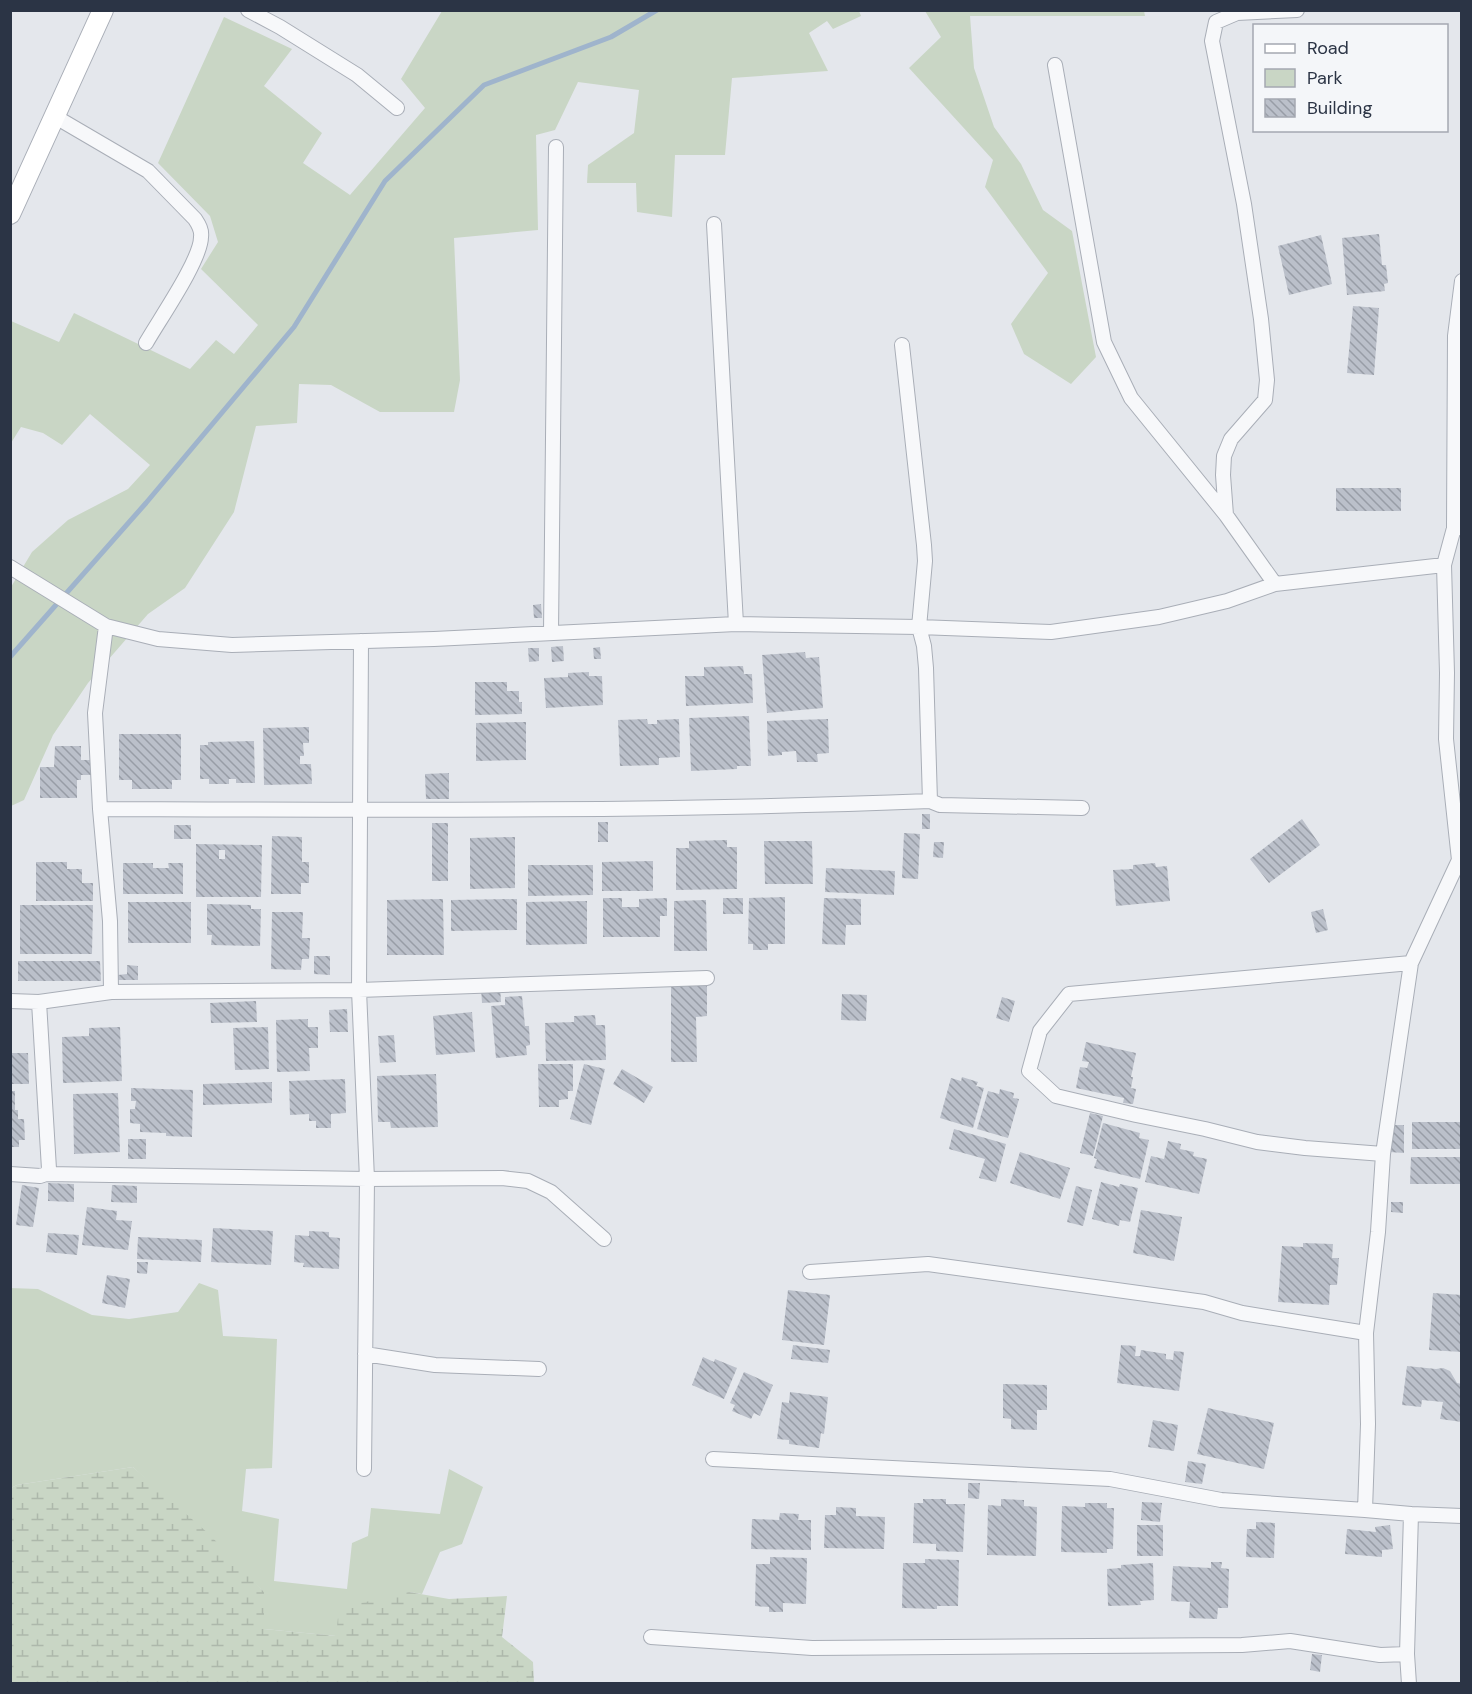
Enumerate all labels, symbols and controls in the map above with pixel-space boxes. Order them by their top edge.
legend [1253,24,1448,132]
text: Road [1307,36,1349,60]
text: Park [1307,66,1343,90]
text: Building [1307,96,1372,120]

